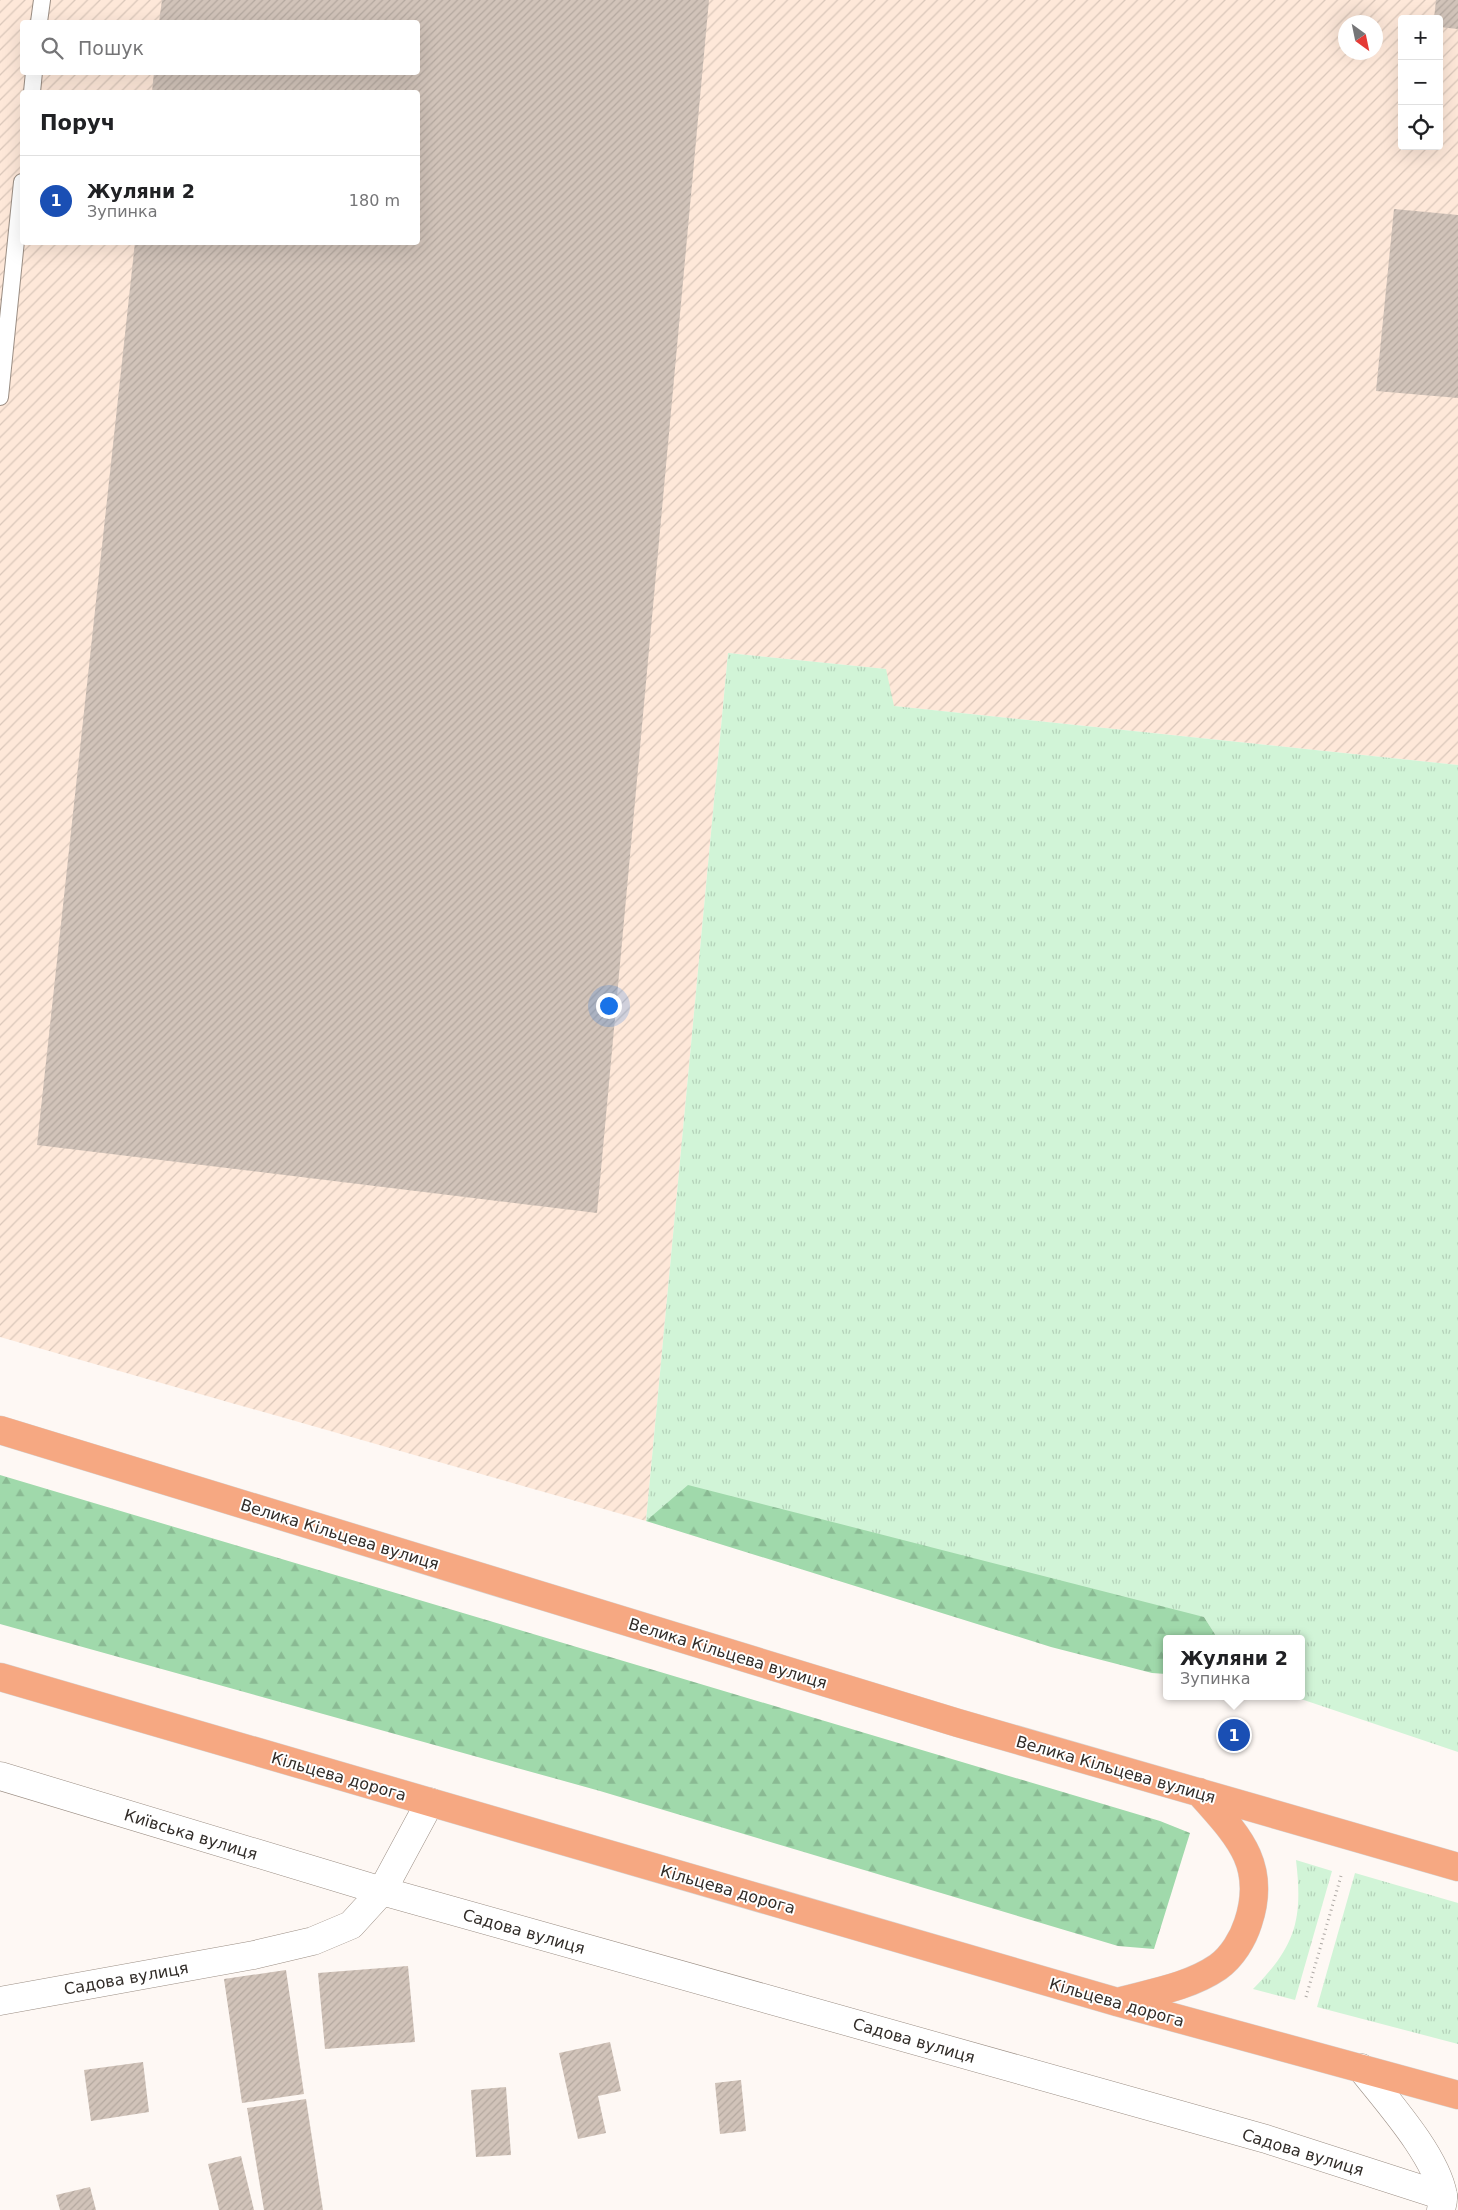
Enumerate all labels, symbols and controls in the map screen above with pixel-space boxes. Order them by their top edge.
north arrow [1338,15,1383,60]
map controls [1398,15,1443,150]
button: + [1398,15,1443,60]
search box [20,20,420,75]
icon: search [38,34,66,62]
text: Пошук [78,37,144,59]
button: − [1398,60,1443,105]
button: locate [1398,105,1443,150]
text: Поруч [40,111,115,135]
text: Жуляни 2 [87,180,195,202]
text: 1 [50,191,62,210]
text: 180 m [349,191,400,210]
text: Зупинка [87,202,158,221]
your location [596,993,622,1019]
street label: Велика Кільцева вулиця [238,1495,441,1574]
street label: Велика Кільцева вулиця [626,1614,829,1693]
popup [1163,1635,1305,1700]
text: Жуляни 2 [1180,1647,1288,1669]
text: Зупинка [1180,1669,1250,1688]
pin: 1 [1218,1716,1250,1754]
street label: Велика Кільцева вулиця [1014,1732,1218,1807]
street label: Кільцева дорога [269,1748,409,1805]
street label: Київська вулиця [122,1805,260,1864]
street label: Кільцева дорога [658,1861,798,1918]
street label: Садова вулиця [461,1905,587,1958]
street label: Садова вулиця [62,1958,190,1999]
street label: Кільцева дорога [1047,1974,1187,2031]
street label: Садова вулиця [851,2014,977,2067]
street label: Садова вулиця [1240,2125,1366,2180]

